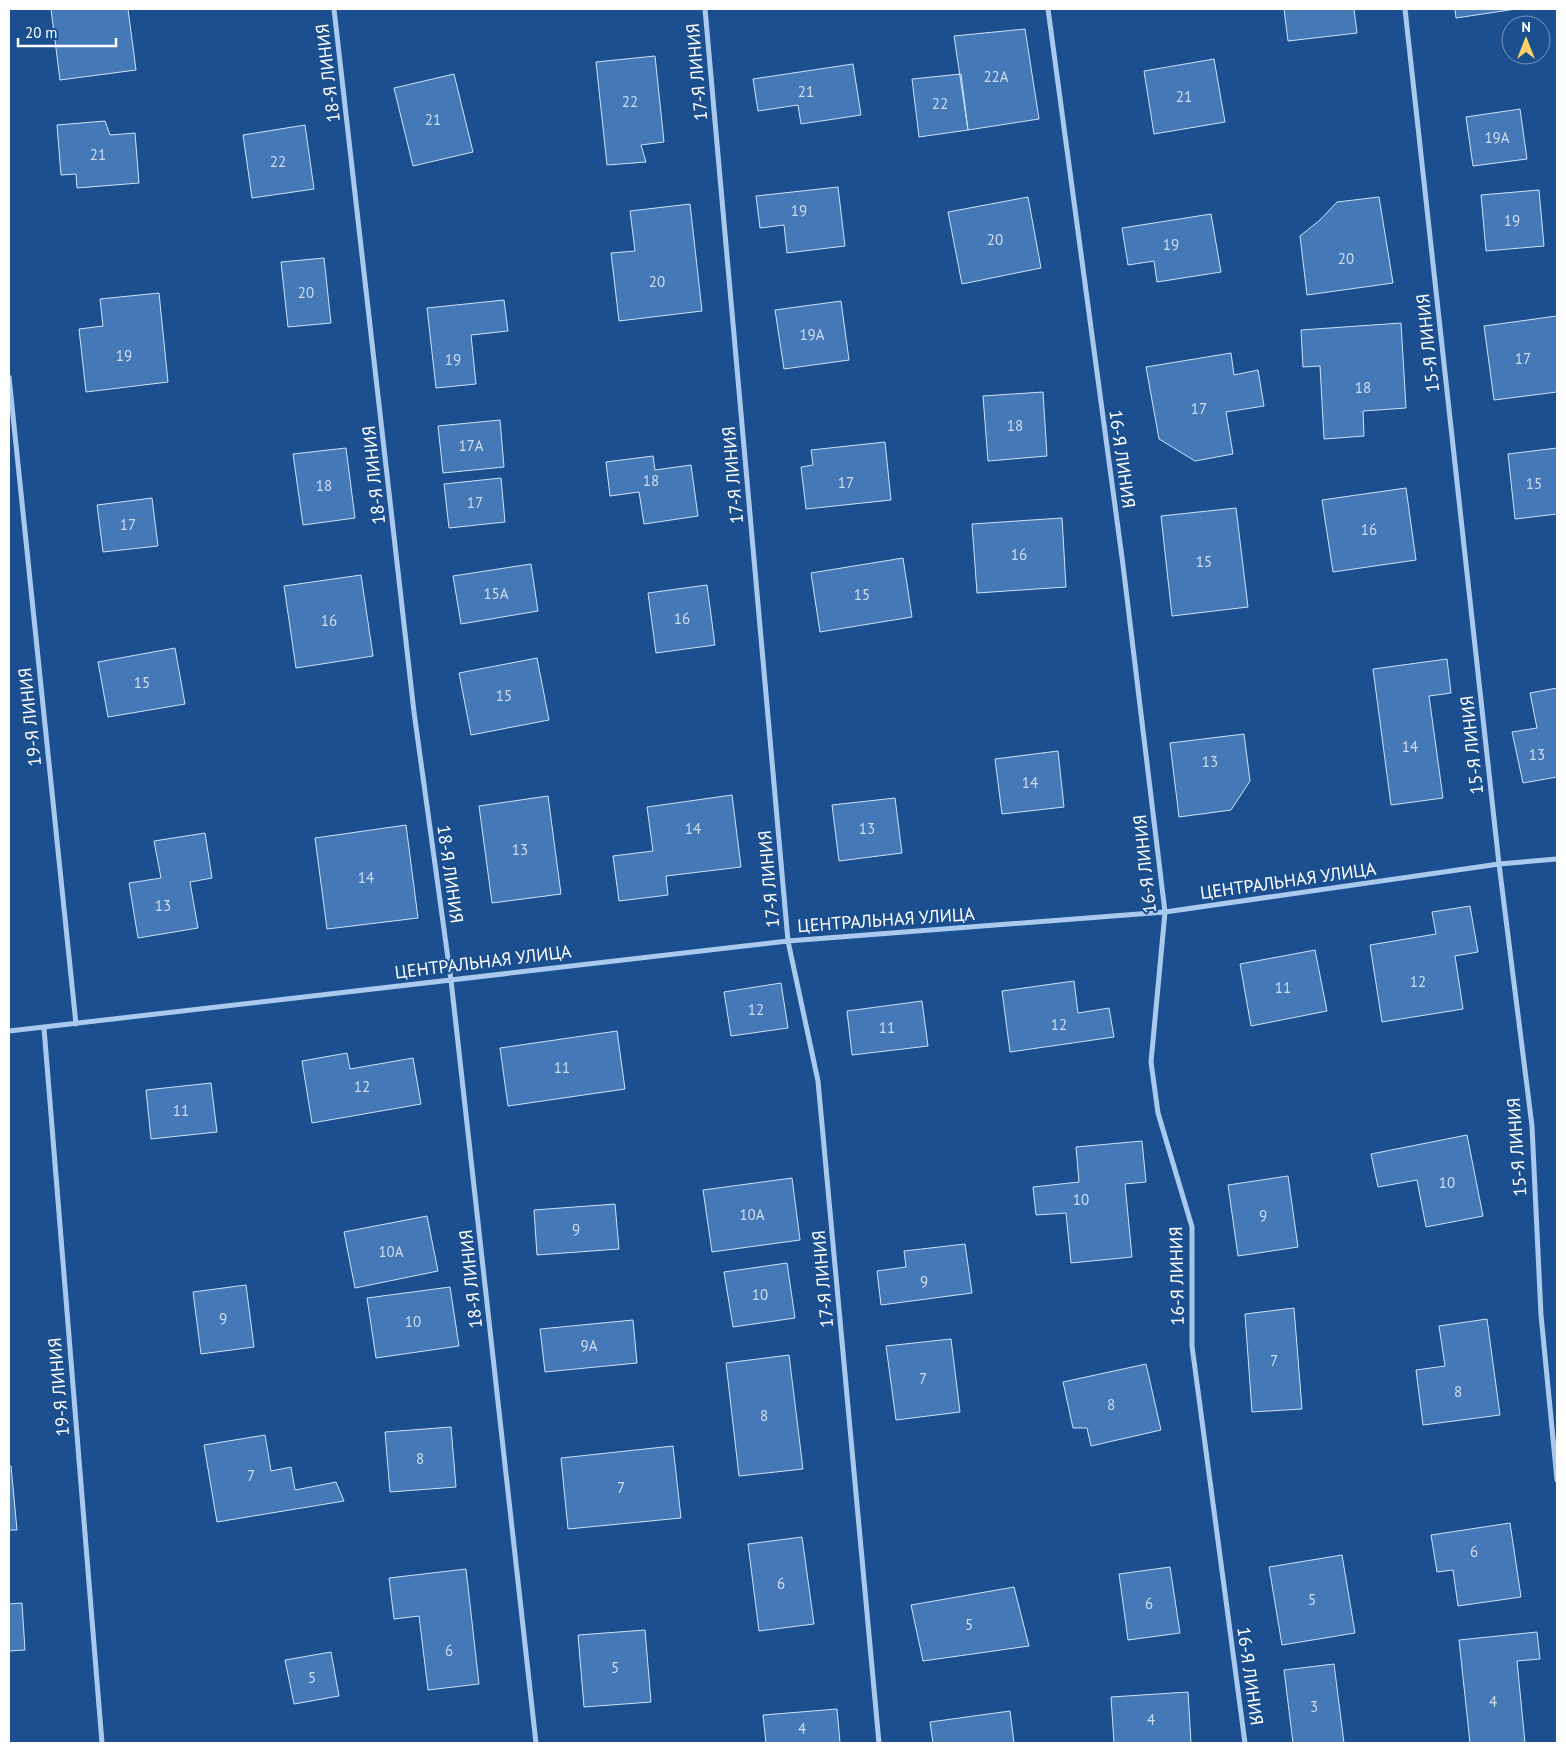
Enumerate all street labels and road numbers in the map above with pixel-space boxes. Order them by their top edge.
street label: 18-Я ЛИНИЯ [310,22,345,124]
street label: 17-Я ЛИНИЯ [681,22,712,122]
street label: 15-Я ЛИНИЯ [1411,293,1444,394]
street label: 16-Я ЛИНИЯ [1104,408,1141,510]
street label: 18-Я ЛИНИЯ [357,425,390,526]
street label: 17-Я ЛИНИЯ [717,425,748,525]
street label: 19-Я ЛИНИЯ [13,667,46,768]
street label: 15-Я ЛИНИЯ [1455,695,1488,796]
street label: 16-Я ЛИНИЯ [1128,814,1161,915]
street label: 18-Я ЛИНИЯ [432,823,469,925]
street label: 17-Я ЛИНИЯ [753,829,784,929]
street label: ЦЕНТРАЛЬНАЯ УЛИЦА [1198,857,1378,904]
street label: ЦЕНТРАЛЬНАЯ УЛИЦА [797,902,976,937]
street label: ЦЕНТРАЛЬНАЯ УЛИЦА [393,939,573,984]
street label: 15-Я ЛИНИЯ [1502,1097,1531,1197]
street label: 16-Я ЛИНИЯ [1164,1226,1189,1326]
street label: 18-Я ЛИНИЯ [454,1229,487,1330]
street label: 17-Я ЛИНИЯ [807,1229,838,1329]
street label: 19-Я ЛИНИЯ [43,1337,74,1437]
street label: 16-Я ЛИНИЯ [1232,1625,1269,1727]

